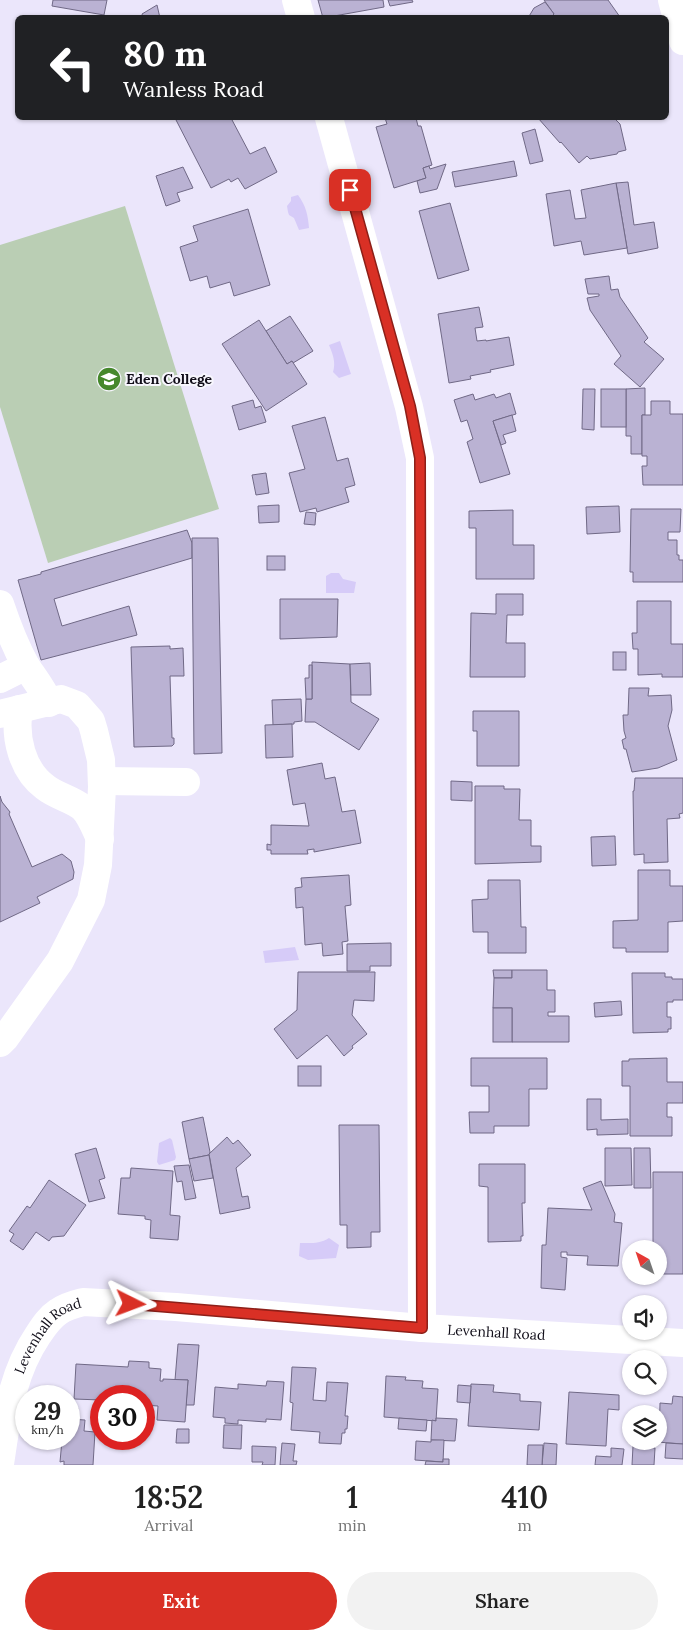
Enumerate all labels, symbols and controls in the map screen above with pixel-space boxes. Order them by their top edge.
text: 80 m [123,31,207,76]
icon: left [40,35,105,100]
text: Wanless Road [123,75,264,103]
pin [329,169,371,211]
icon: arrive [336,176,364,204]
school or university icon: Eden College [96,366,122,392]
place label: Eden College [126,370,213,388]
north arrow [622,1240,668,1285]
map controls [622,1240,667,1450]
position arrow [104,1277,156,1329]
street label: Levenhall Road [10,1294,83,1376]
button: sound [622,1295,667,1340]
street label: Levenhall Road [447,1320,546,1344]
button: search [622,1350,667,1395]
speed limit sign: 30 [90,1385,155,1450]
text: 29 [34,1395,61,1427]
button: layers [622,1405,667,1450]
text: km/h [31,1422,64,1437]
text: 18:52 [135,1478,203,1516]
text: 1 [346,1478,358,1516]
text: 410 [501,1478,548,1516]
text: Arrival [145,1515,193,1535]
text: min [338,1515,367,1535]
text: m [518,1515,532,1535]
button: Exit [25,1572,337,1630]
button: Share [347,1572,658,1630]

